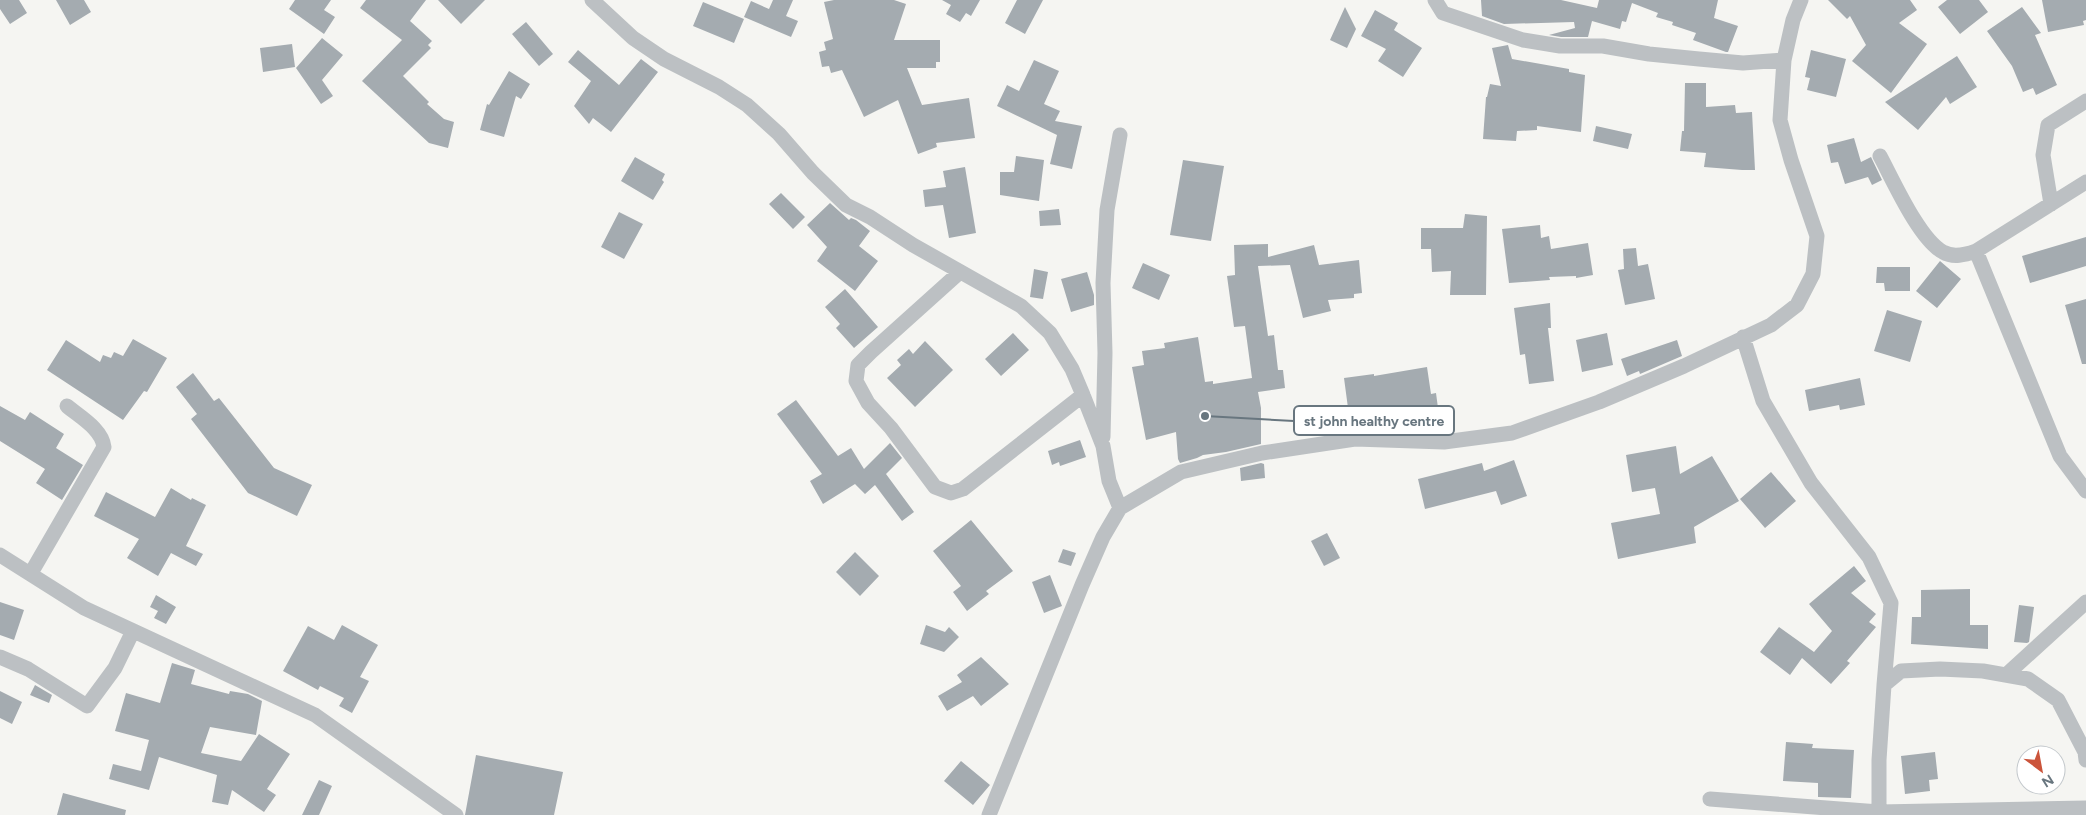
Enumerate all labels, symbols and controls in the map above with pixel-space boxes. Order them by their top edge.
callout: st john healthy centre [1294,406,1454,435]
text: st john healthy centre [1304,413,1444,430]
north arrow [2016,745,2066,795]
text: N [2039,771,2057,791]

